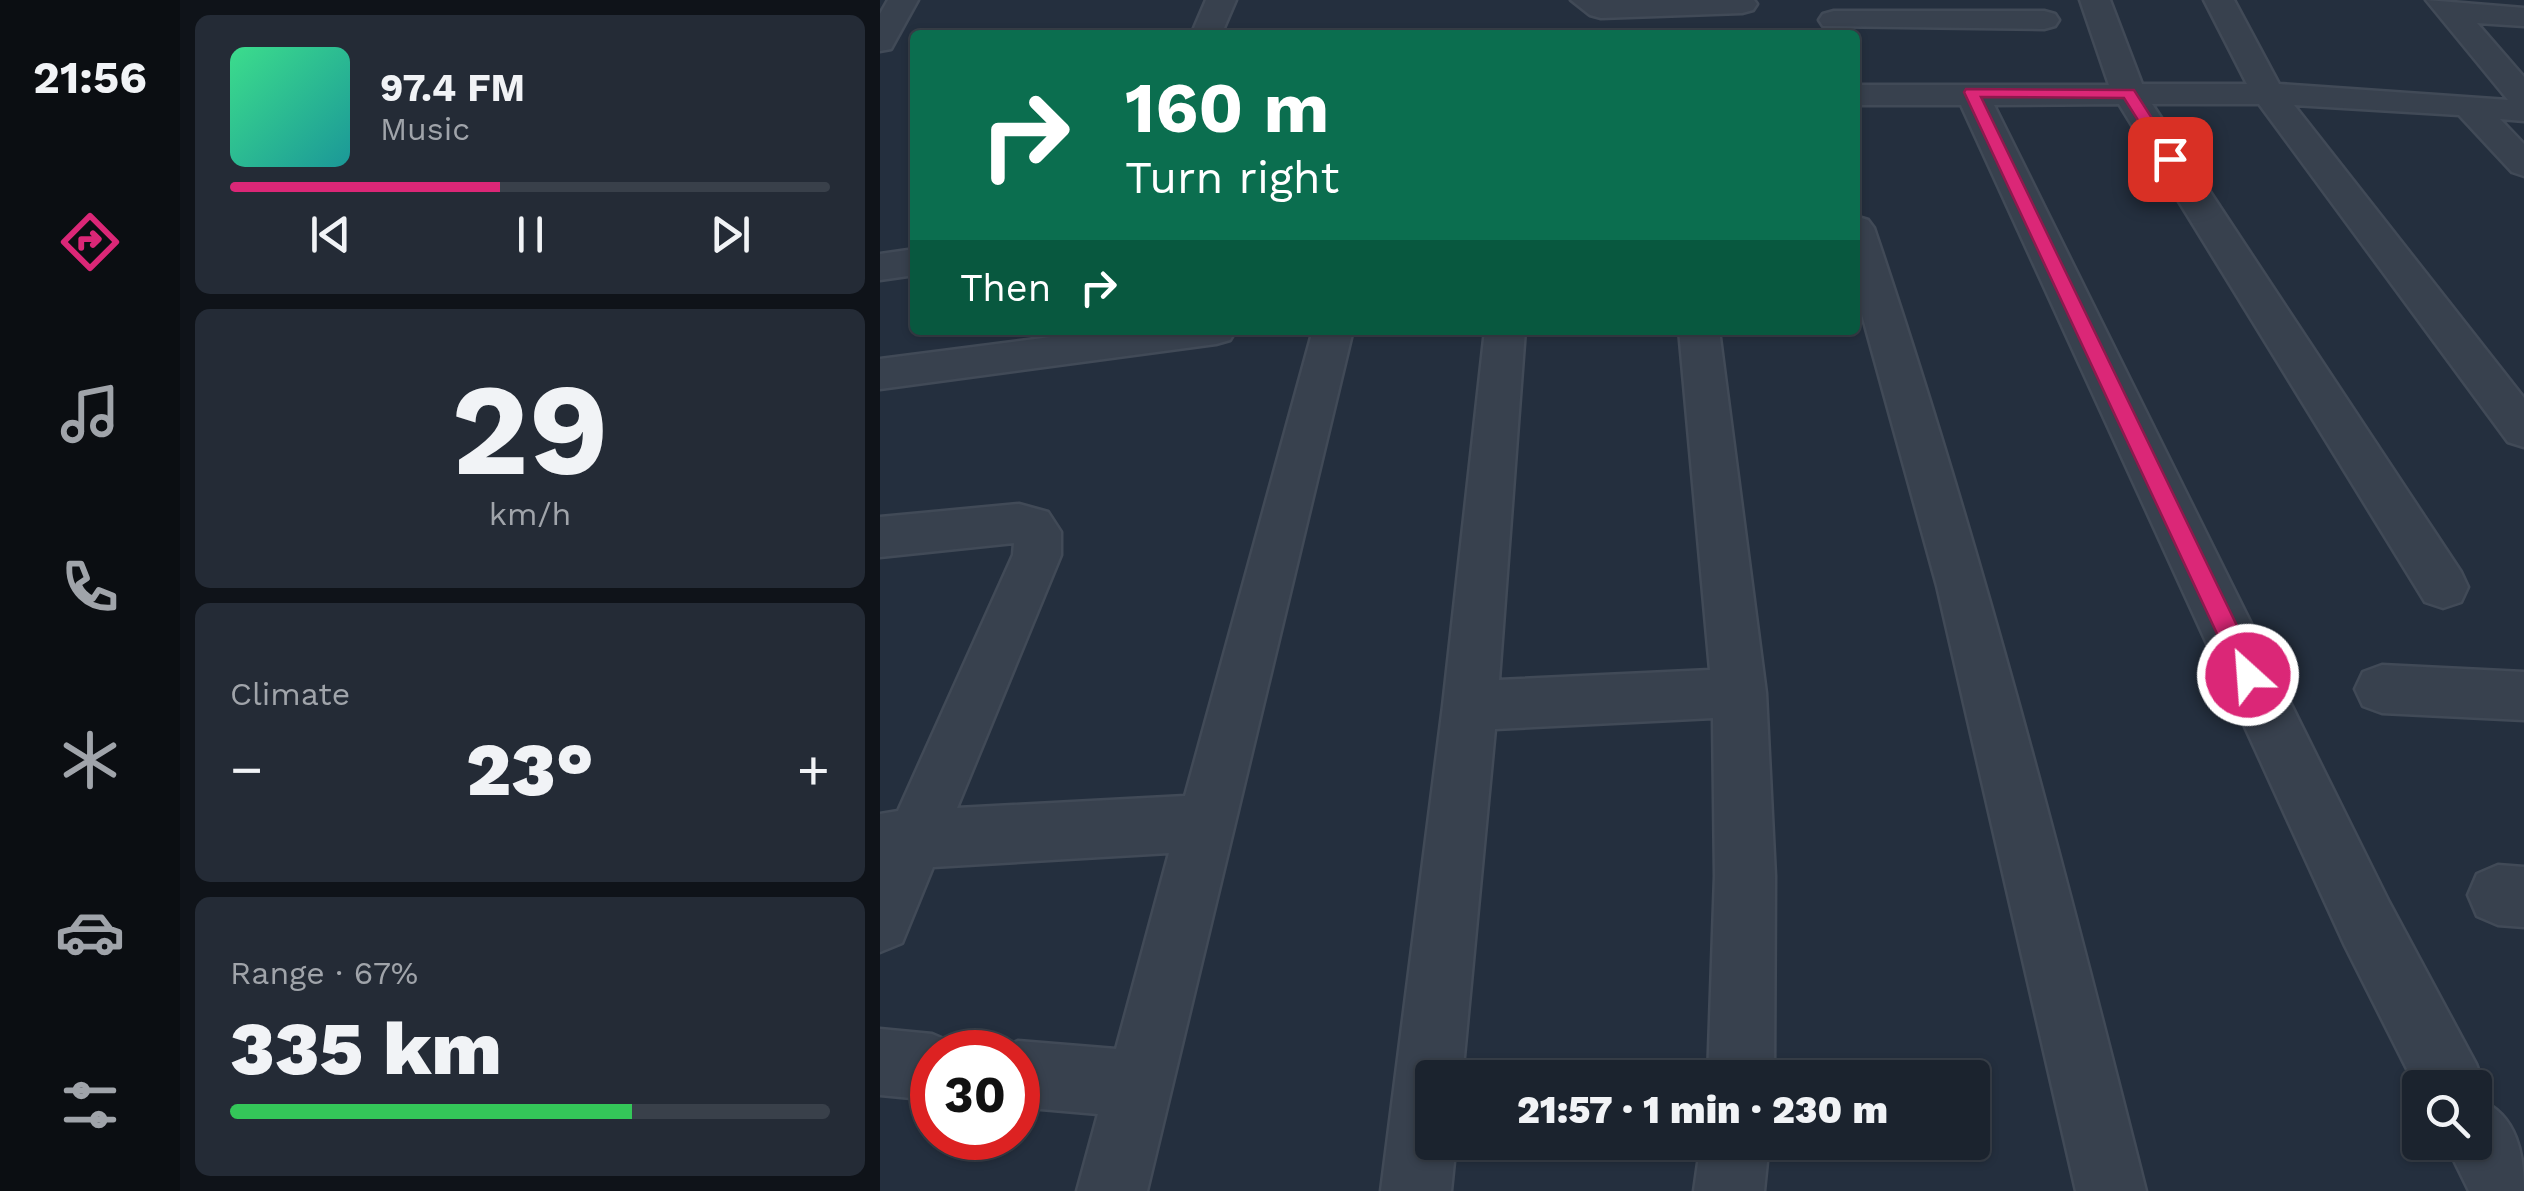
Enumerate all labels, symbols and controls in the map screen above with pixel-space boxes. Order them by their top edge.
text: 21:56 [33,51,147,104]
text: 97.4 FM [380,66,525,110]
text: 160 m [1125,67,1329,149]
icon: right [960,70,1090,200]
text: Music [380,110,470,148]
pin [2128,117,2213,202]
icon: arrive [2143,132,2198,187]
text: Turn right [1125,151,1339,204]
icon: directions [55,207,125,277]
icon: previous [303,207,358,262]
icon: pause [503,207,558,262]
icon: next [703,207,758,262]
icon: right [1071,260,1126,315]
text: Then [960,266,1051,310]
text: 29 [451,353,609,506]
icon: music [55,379,125,449]
text: km/h [489,495,571,533]
icon: phone [55,552,125,622]
position arrow [2196,623,2300,727]
text: Climate [230,675,350,713]
icon: climate [55,725,125,795]
text: 23° [466,725,594,813]
text: − [230,737,263,801]
text: + [797,737,830,801]
icon: car [55,897,125,967]
text: Range · 67% [230,954,418,992]
text: 335 km [230,1004,502,1092]
speed limit sign: 30 [910,1030,1040,1160]
icon: filters [55,1070,125,1140]
map controls [2402,1070,2492,1160]
button: search [2402,1070,2492,1160]
text: 21:57 · 1 min · 230 m [1517,1088,1888,1132]

